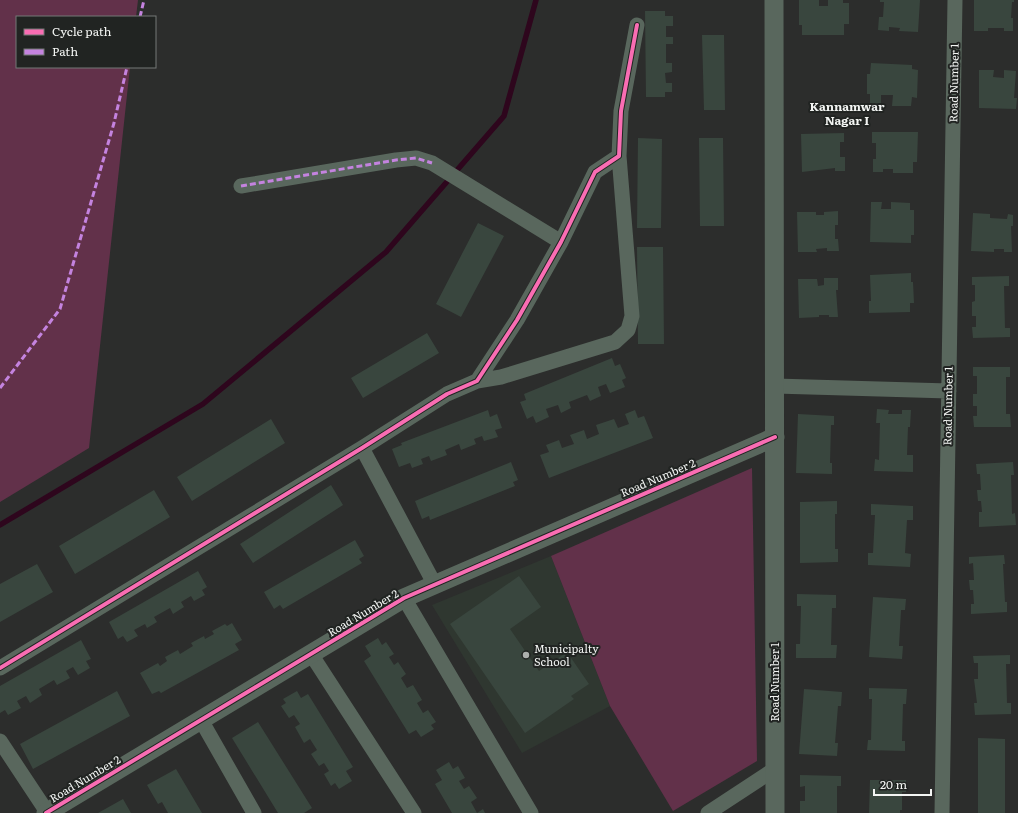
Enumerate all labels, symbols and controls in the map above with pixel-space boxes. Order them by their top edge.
legend [16,16,156,68]
text: Cycle path [52,22,112,40]
text: Path [52,42,78,60]
street label: Road Number 1 [944,43,962,123]
district label: Kannamwar Nagar I [810,97,885,129]
street label: Road Number 1 [938,366,956,446]
street label: Road Number 2 [618,454,698,500]
street label: Road Number 2 [324,584,401,640]
place label: Municipalty School [534,640,599,669]
street label: Road Number 1 [766,642,782,722]
marker: Municipalty School [521,650,531,660]
street label: Road Number 2 [46,750,123,806]
scale bar [874,771,931,797]
text: 20 m [880,775,907,793]

